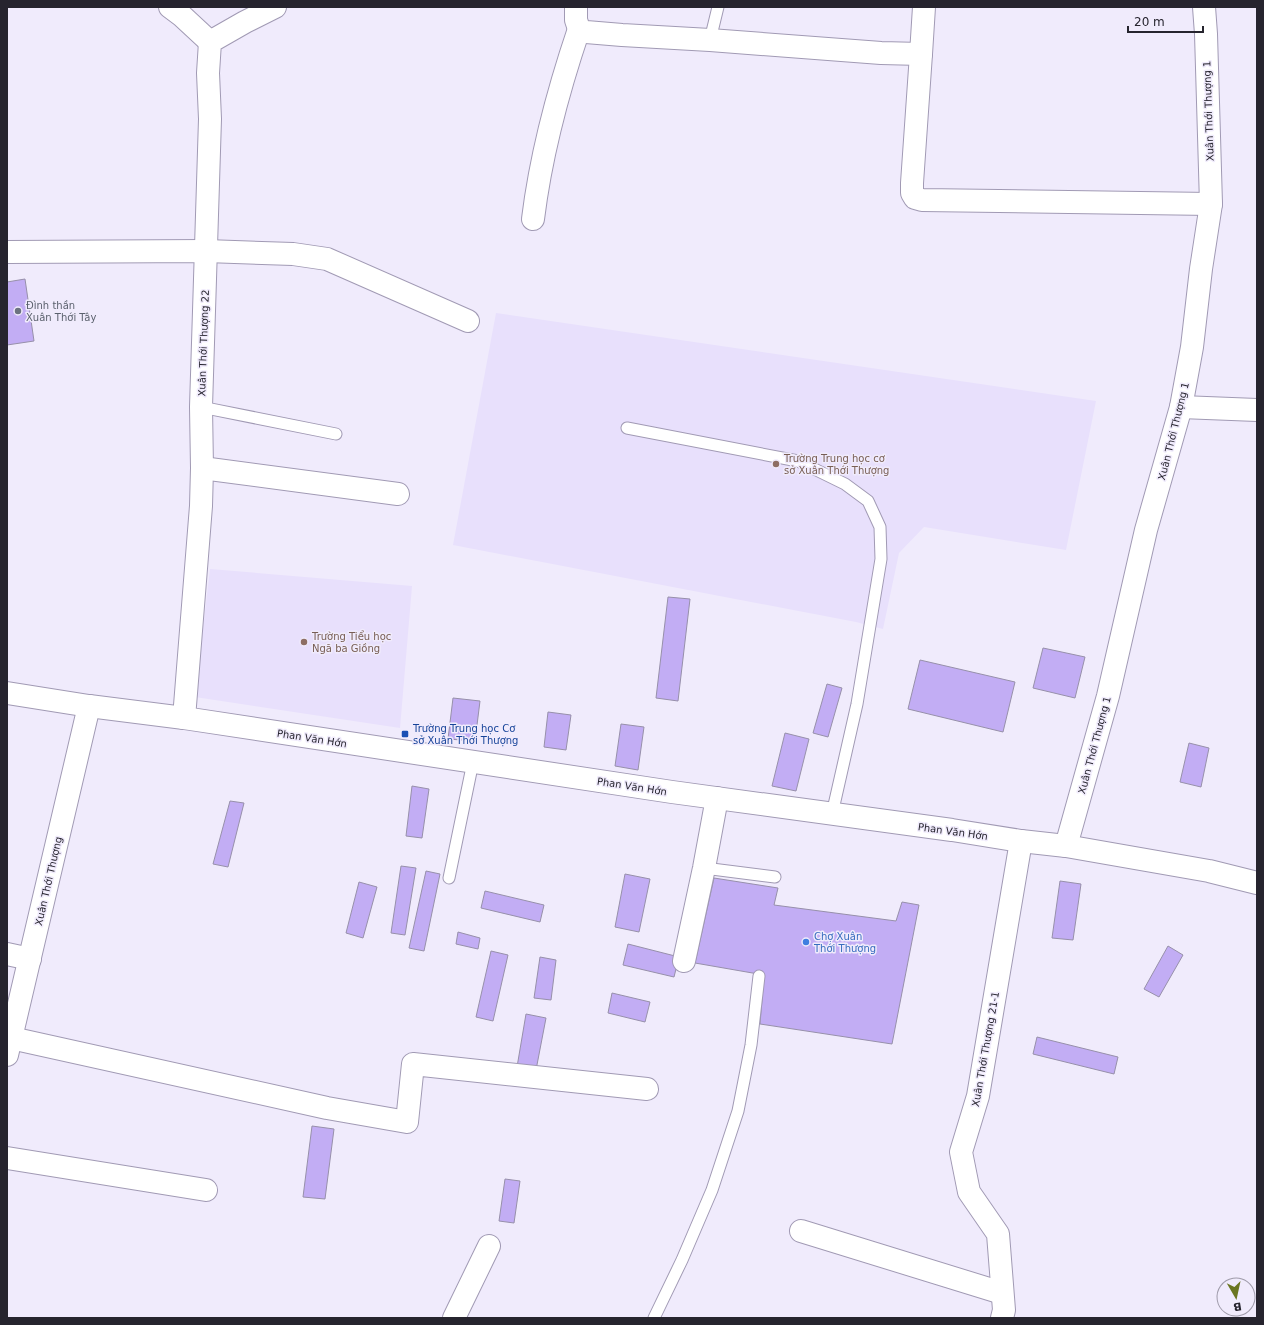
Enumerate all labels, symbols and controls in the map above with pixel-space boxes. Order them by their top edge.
scale bar [1128,8,1203,34]
text: 20 m [1134,15,1165,29]
street label: Xuân Thới Thượng 1 [1201,61,1217,161]
street label: Xuân Thới Thượng 22 [196,289,212,397]
place label: Đình thần Xuân Thới Tây [26,300,96,323]
marker: Đình thần Xuân Thới Tây [13,306,23,316]
street label: Xuân Thới Thượng 1 [1156,381,1192,481]
place label: Trường Trung học cơ sở Xuân Thới Thượng [783,453,889,477]
marker: Trường Trung học cơ sở Xuân Thới Thượng [771,459,781,469]
place label: Trường Tiểu học Ngã ba Giồng [311,630,391,654]
marker: Trường Tiểu học Ngã ba Giồng [299,637,309,647]
street label: Xuân Thới Thượng 1 [1076,695,1114,795]
place label: Trường Trung học Cơ sở Xuân Thới Thượng [412,723,518,747]
street label: Phan Văn Hớn [276,728,348,749]
marker: Trường Trung học Cơ sở Xuân Thới Thượng [400,729,410,739]
street label: Phan Văn Hớn [596,776,668,797]
street label: Phan Văn Hớn [917,821,989,842]
street label: Xuân Thới Thượng [33,836,65,927]
place label: Chợ Xuân Thới Thượng [813,931,876,955]
marker: Chợ Xuân Thới Thượng [801,937,811,947]
street label: Xuân Thới Thượng 21-1 [970,991,1002,1108]
north arrow [1216,1277,1256,1317]
text: B [1232,1299,1243,1313]

